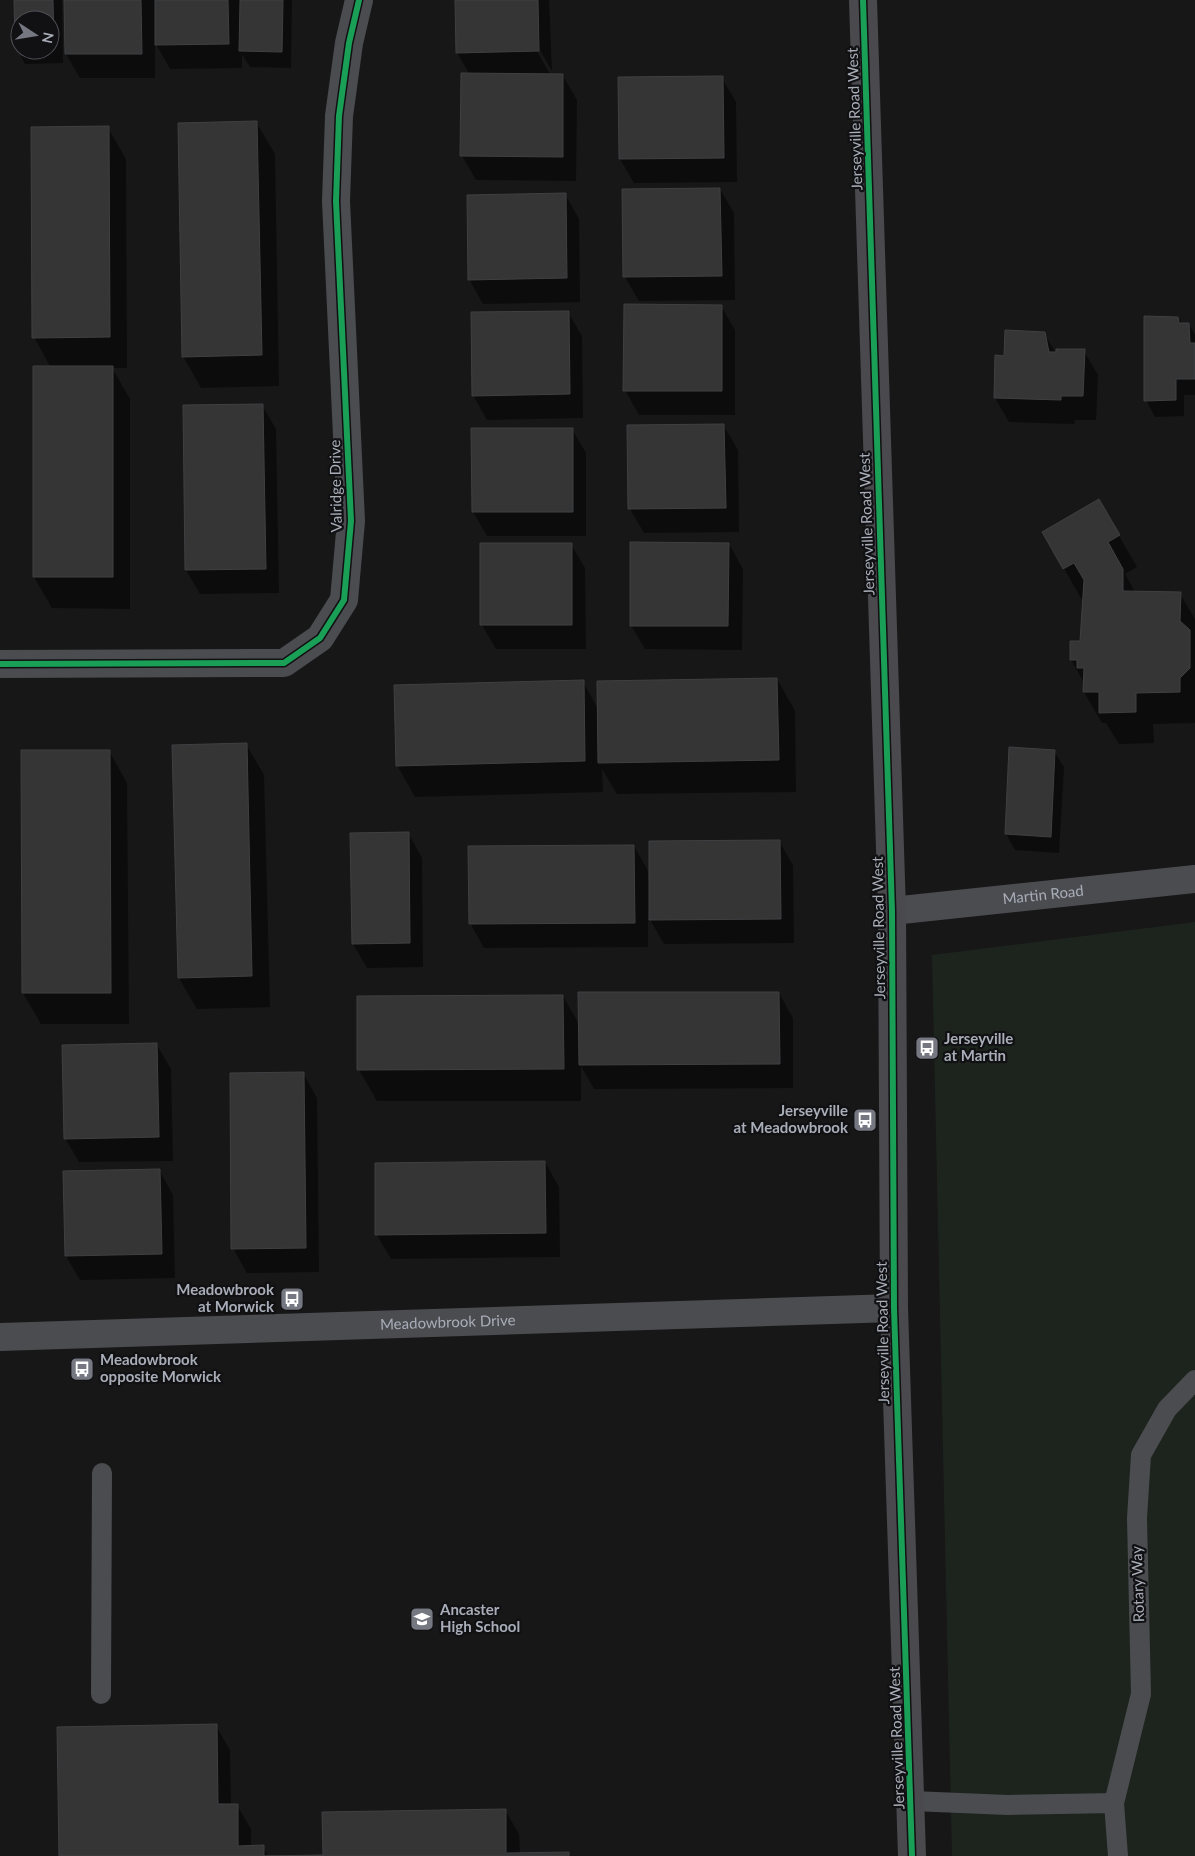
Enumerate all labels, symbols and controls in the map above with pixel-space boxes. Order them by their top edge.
north arrow [10,10,60,60]
text: N [39,31,58,45]
street label: Jerseyville Road West [842,47,865,191]
street label: Valridge Drive [325,439,345,533]
street label: Jerseyville Road West [854,452,877,596]
street label: Jerseyville Road West [868,856,888,1000]
street label: Martin Road [1002,881,1084,907]
place label: Jerseyville at Martin [944,1029,1013,1064]
bus stop icon: Jerseyville at Martin [914,1035,940,1061]
place label: Jerseyville at Meadowbrook [734,1101,849,1136]
bus stop icon: Jerseyville at Meadowbrook [852,1107,878,1133]
street label: Jerseyville Road West [872,1261,892,1405]
place label: Meadowbrook at Morwick [176,1280,275,1315]
bus stop icon: Meadowbrook at Morwick [279,1286,305,1312]
street label: Meadowbrook Drive [380,1310,516,1333]
place label: Meadowbrook opposite Morwick [100,1350,222,1385]
bus stop icon: Meadowbrook opposite Morwick [69,1356,95,1382]
street label: Rotary Way [1127,1545,1147,1622]
place label: Ancaster High School [439,1600,520,1635]
school or university icon: Ancaster High School [409,1606,435,1632]
street label: Jerseyville Road West [884,1666,907,1810]

